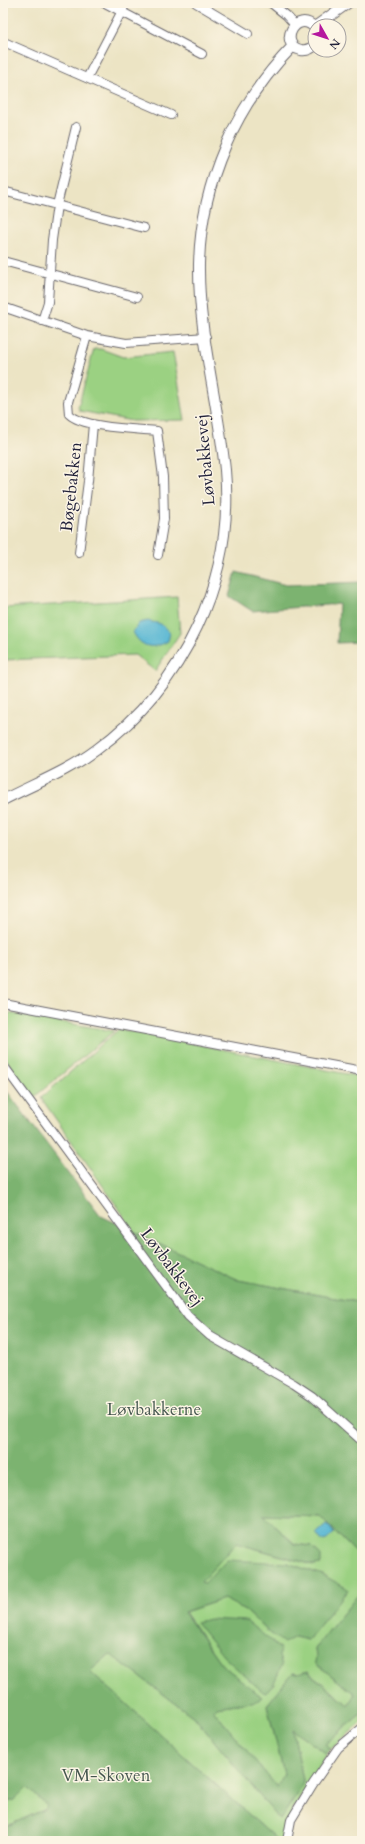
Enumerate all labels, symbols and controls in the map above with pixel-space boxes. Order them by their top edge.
north arrow [307,18,347,58]
text: N [325,36,343,53]
street label: Løvbakkevej [190,413,220,507]
street label: Bøgebakken [55,440,87,533]
street label: Løvbakkevej [135,1223,209,1311]
park label: Løvbakkerne [107,1398,201,1421]
park label: VM-Skoven [62,1764,151,1787]

